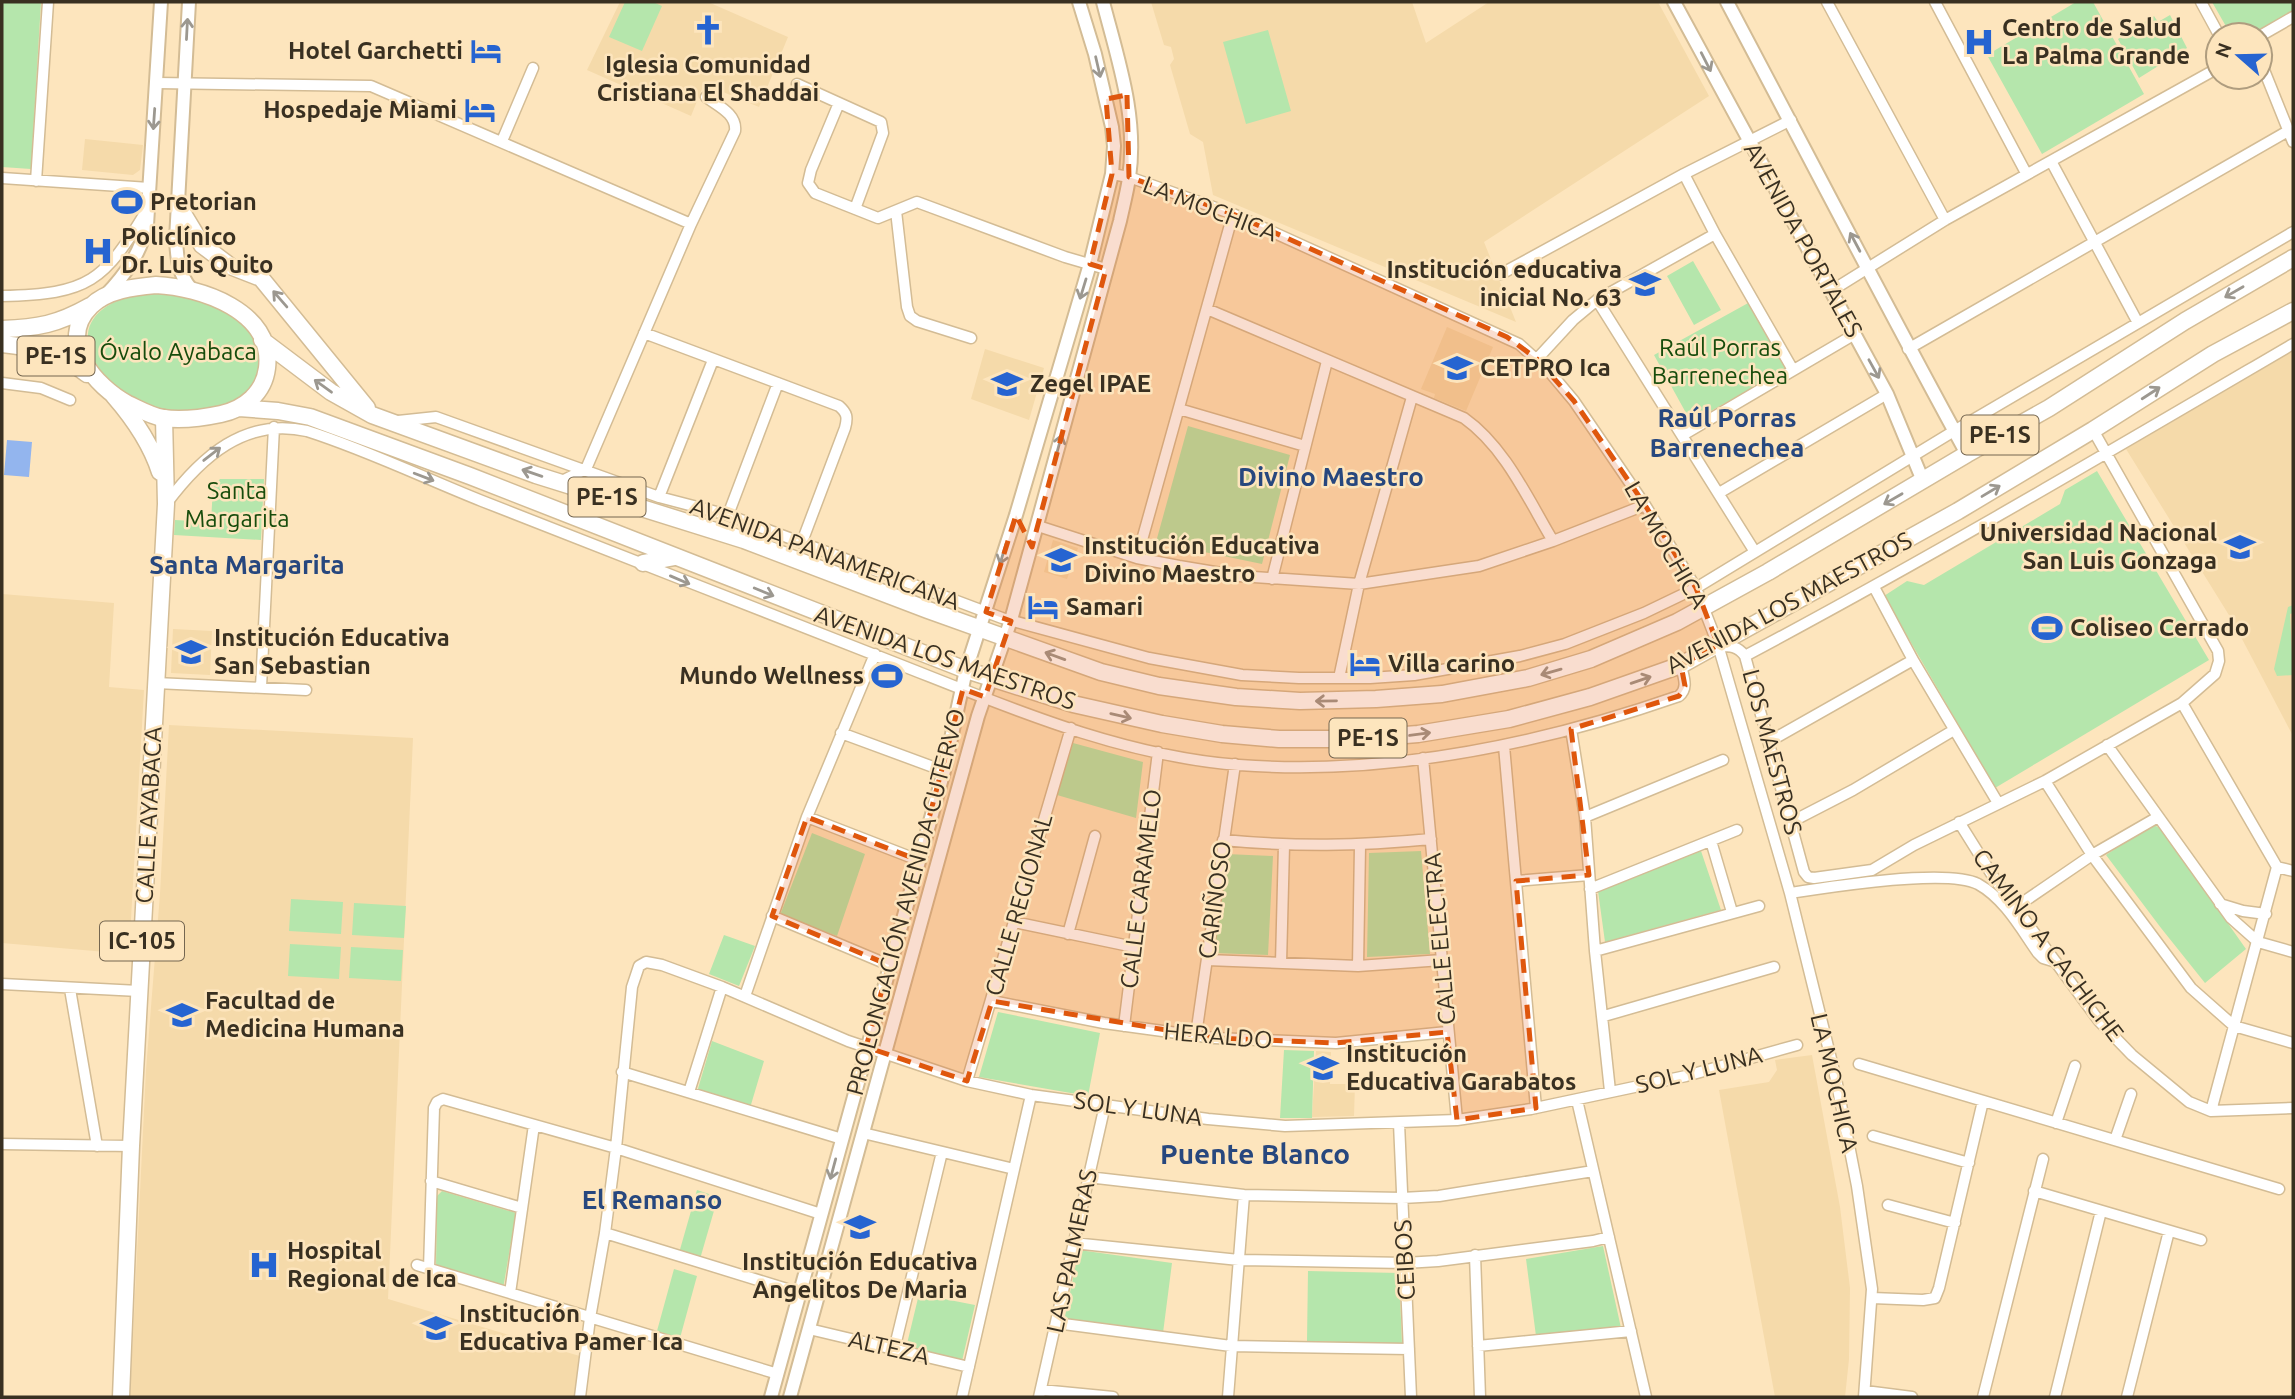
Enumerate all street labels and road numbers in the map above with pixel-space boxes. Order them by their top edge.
street label: AVENIDA PORTALES [1739,138,1868,342]
street label: LA MOCHICA [1139,170,1282,247]
road number: PE-1S [18,336,94,376]
road number: PE-1S [1962,416,2038,454]
road number: PE-1S [568,477,646,516]
street label: LA MOCHICA [1619,477,1714,613]
street label: AVENIDA PANAMERICANA [687,492,964,615]
street label: AVENIDA LOS MAESTROS [1661,526,1916,679]
street label: AVENIDA LOS MAESTROS [811,600,1079,715]
street label: LOS MAESTROS [1737,666,1808,838]
street label: PROLONGACIÓN AVENIDA CUTERVO [840,705,970,1098]
road number: PE-1S [1330,718,1406,758]
street label: CALLE AYABACA [130,725,167,904]
street label: CALLE CARAMELO [1115,788,1166,990]
street label: CALLE REGIONAL [980,811,1057,999]
street label: CARIÑOSO [1193,839,1236,961]
street label: CAMINO A CACHICHE [1967,843,2129,1046]
street label: CALLE ELECTRA [1418,851,1460,1026]
road number: IC-105 [100,922,184,960]
street label: LA MOCHICA [1805,1011,1864,1155]
street label: HERALDO [1162,1017,1274,1054]
street label: SOL Y LUNA [1633,1041,1765,1098]
street label: SOL Y LUNA [1072,1086,1204,1131]
street label: LAS PALMERAS [1041,1167,1102,1335]
street label: CEIBOS [1389,1219,1420,1301]
street label: ALTEZA [846,1325,932,1370]

